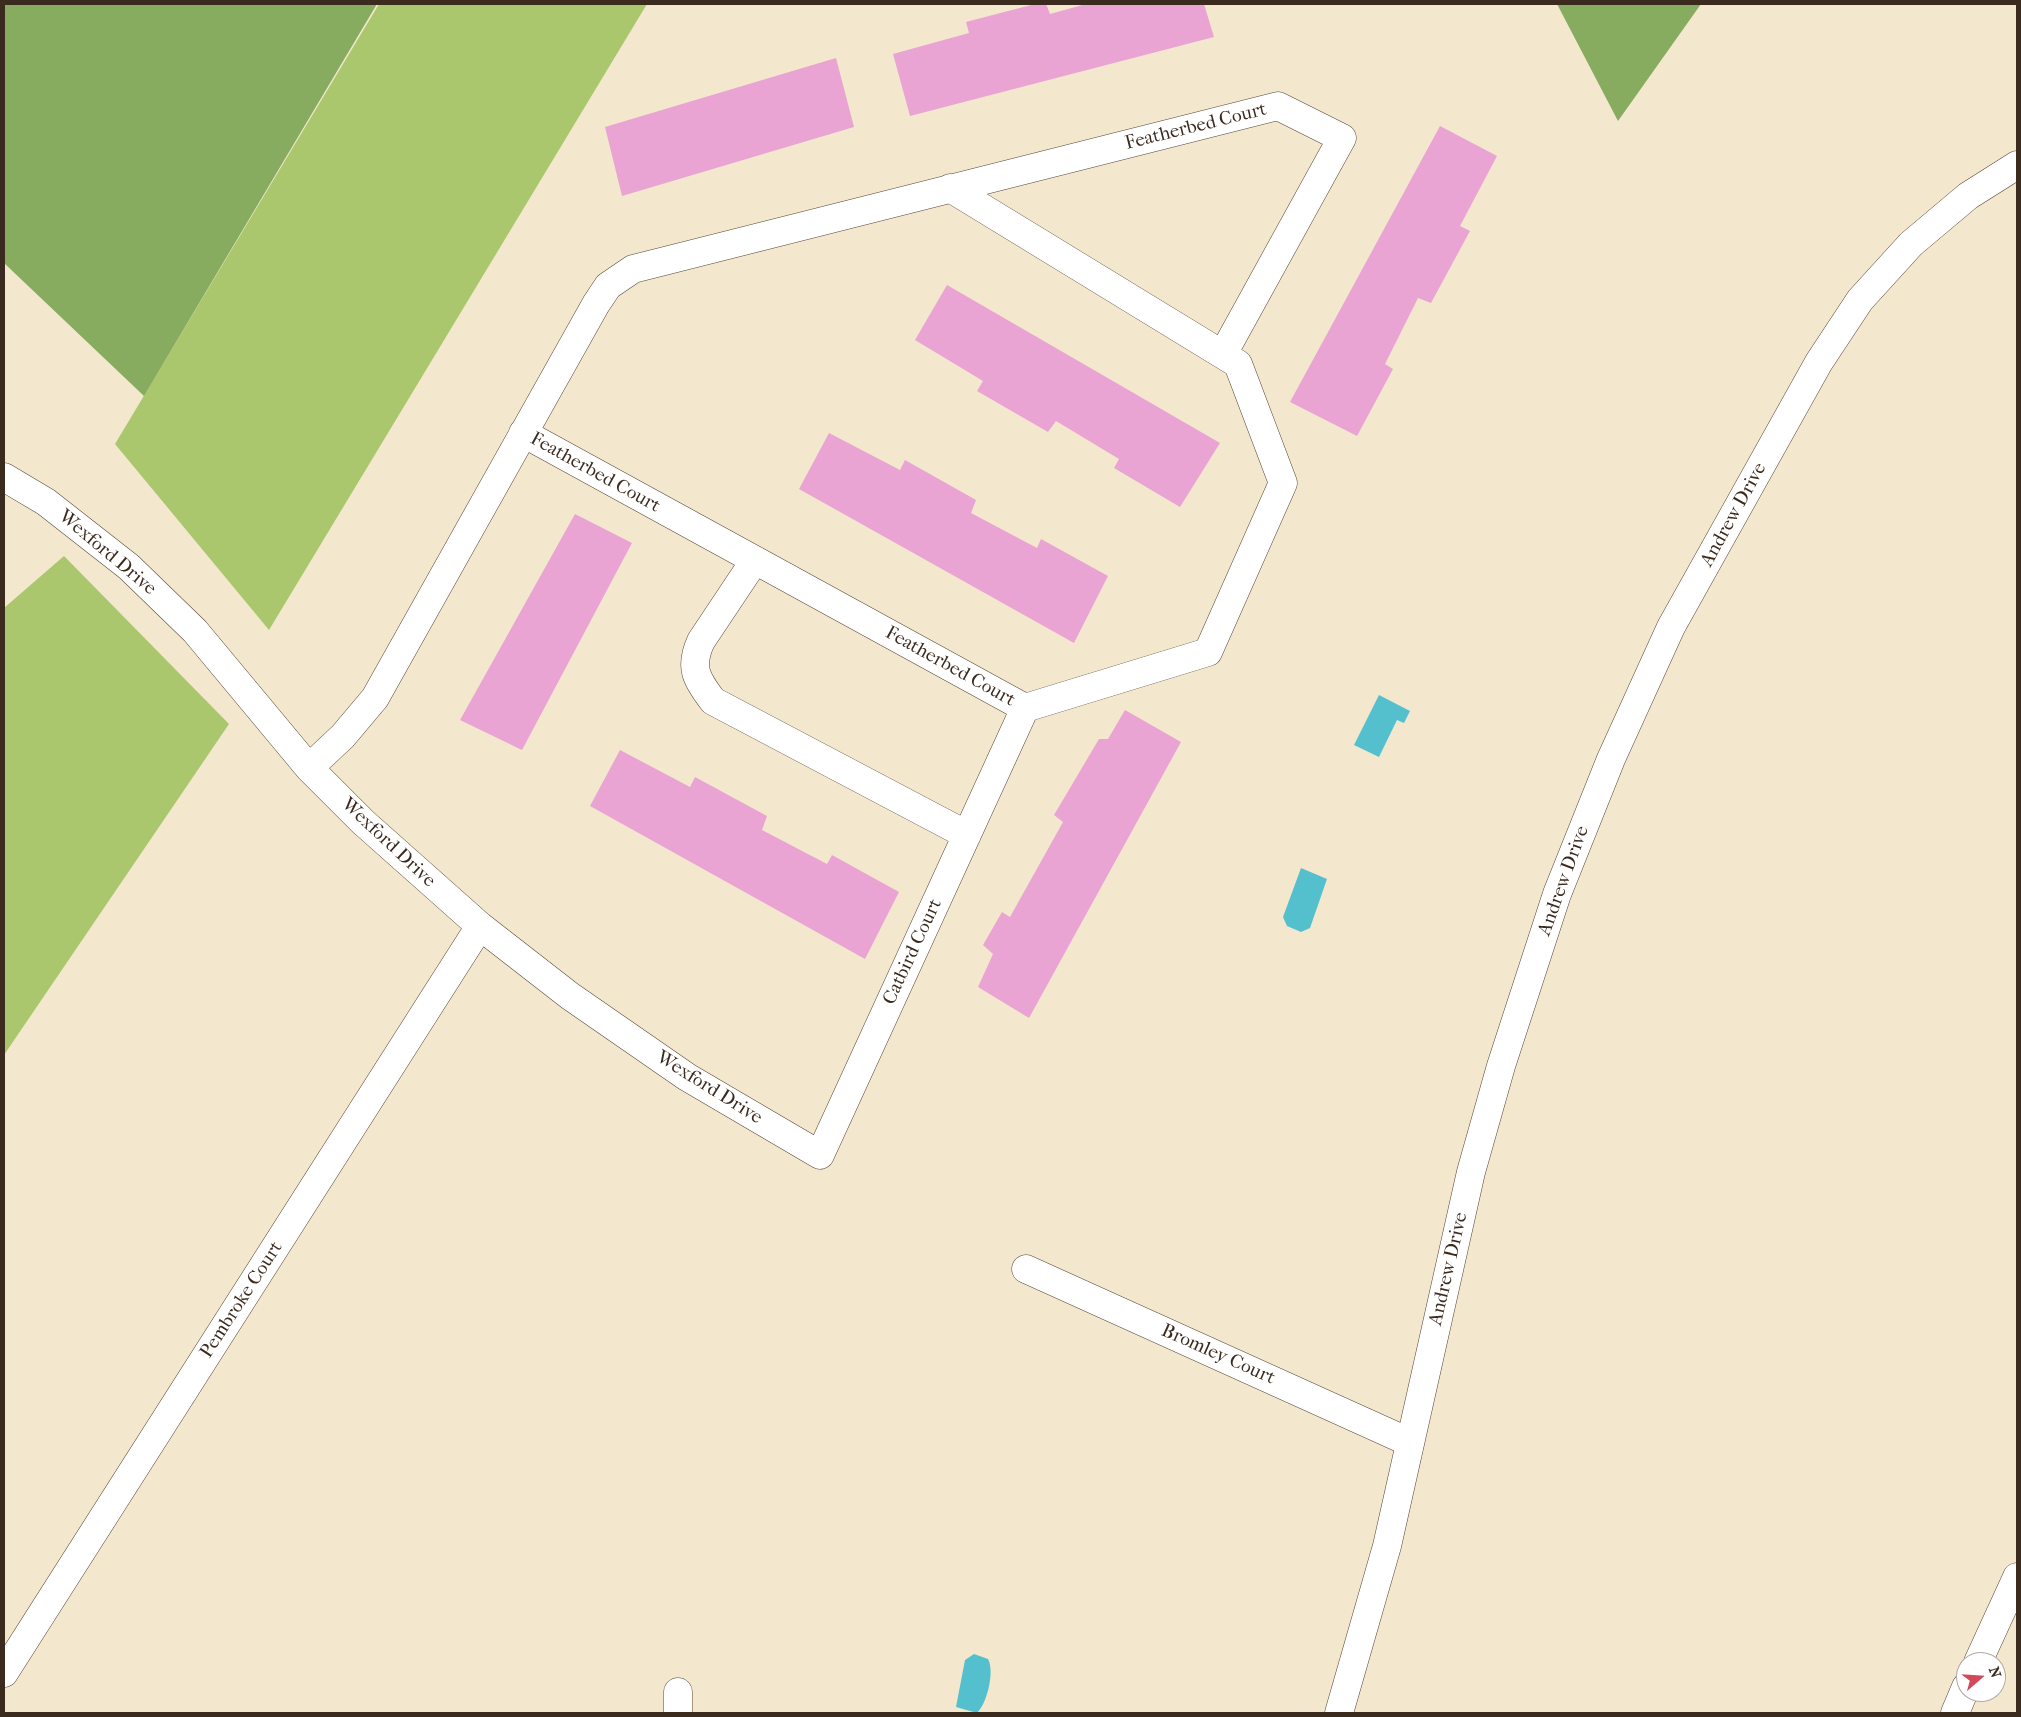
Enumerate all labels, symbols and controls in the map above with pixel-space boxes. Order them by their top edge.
street label: Featherbed Court [1123,98,1269,156]
street label: Featherbed Court [526,428,664,518]
street label: Andrew Drive [1696,459,1772,571]
street label: Wexford Drive [53,505,161,601]
street label: Featherbed Court [881,622,1019,712]
street label: Wexford Drive [336,794,440,892]
street label: Andrew Drive [1534,823,1594,939]
street label: Catbird Court [879,896,947,1008]
street label: Wexford Drive [652,1046,766,1130]
street label: Andrew Drive [1425,1210,1473,1328]
street label: Pembroke Court [196,1237,288,1363]
street label: Bromley Court [1158,1320,1278,1390]
north arrow [1956,1652,2006,1702]
text: N [1985,1664,2004,1680]

